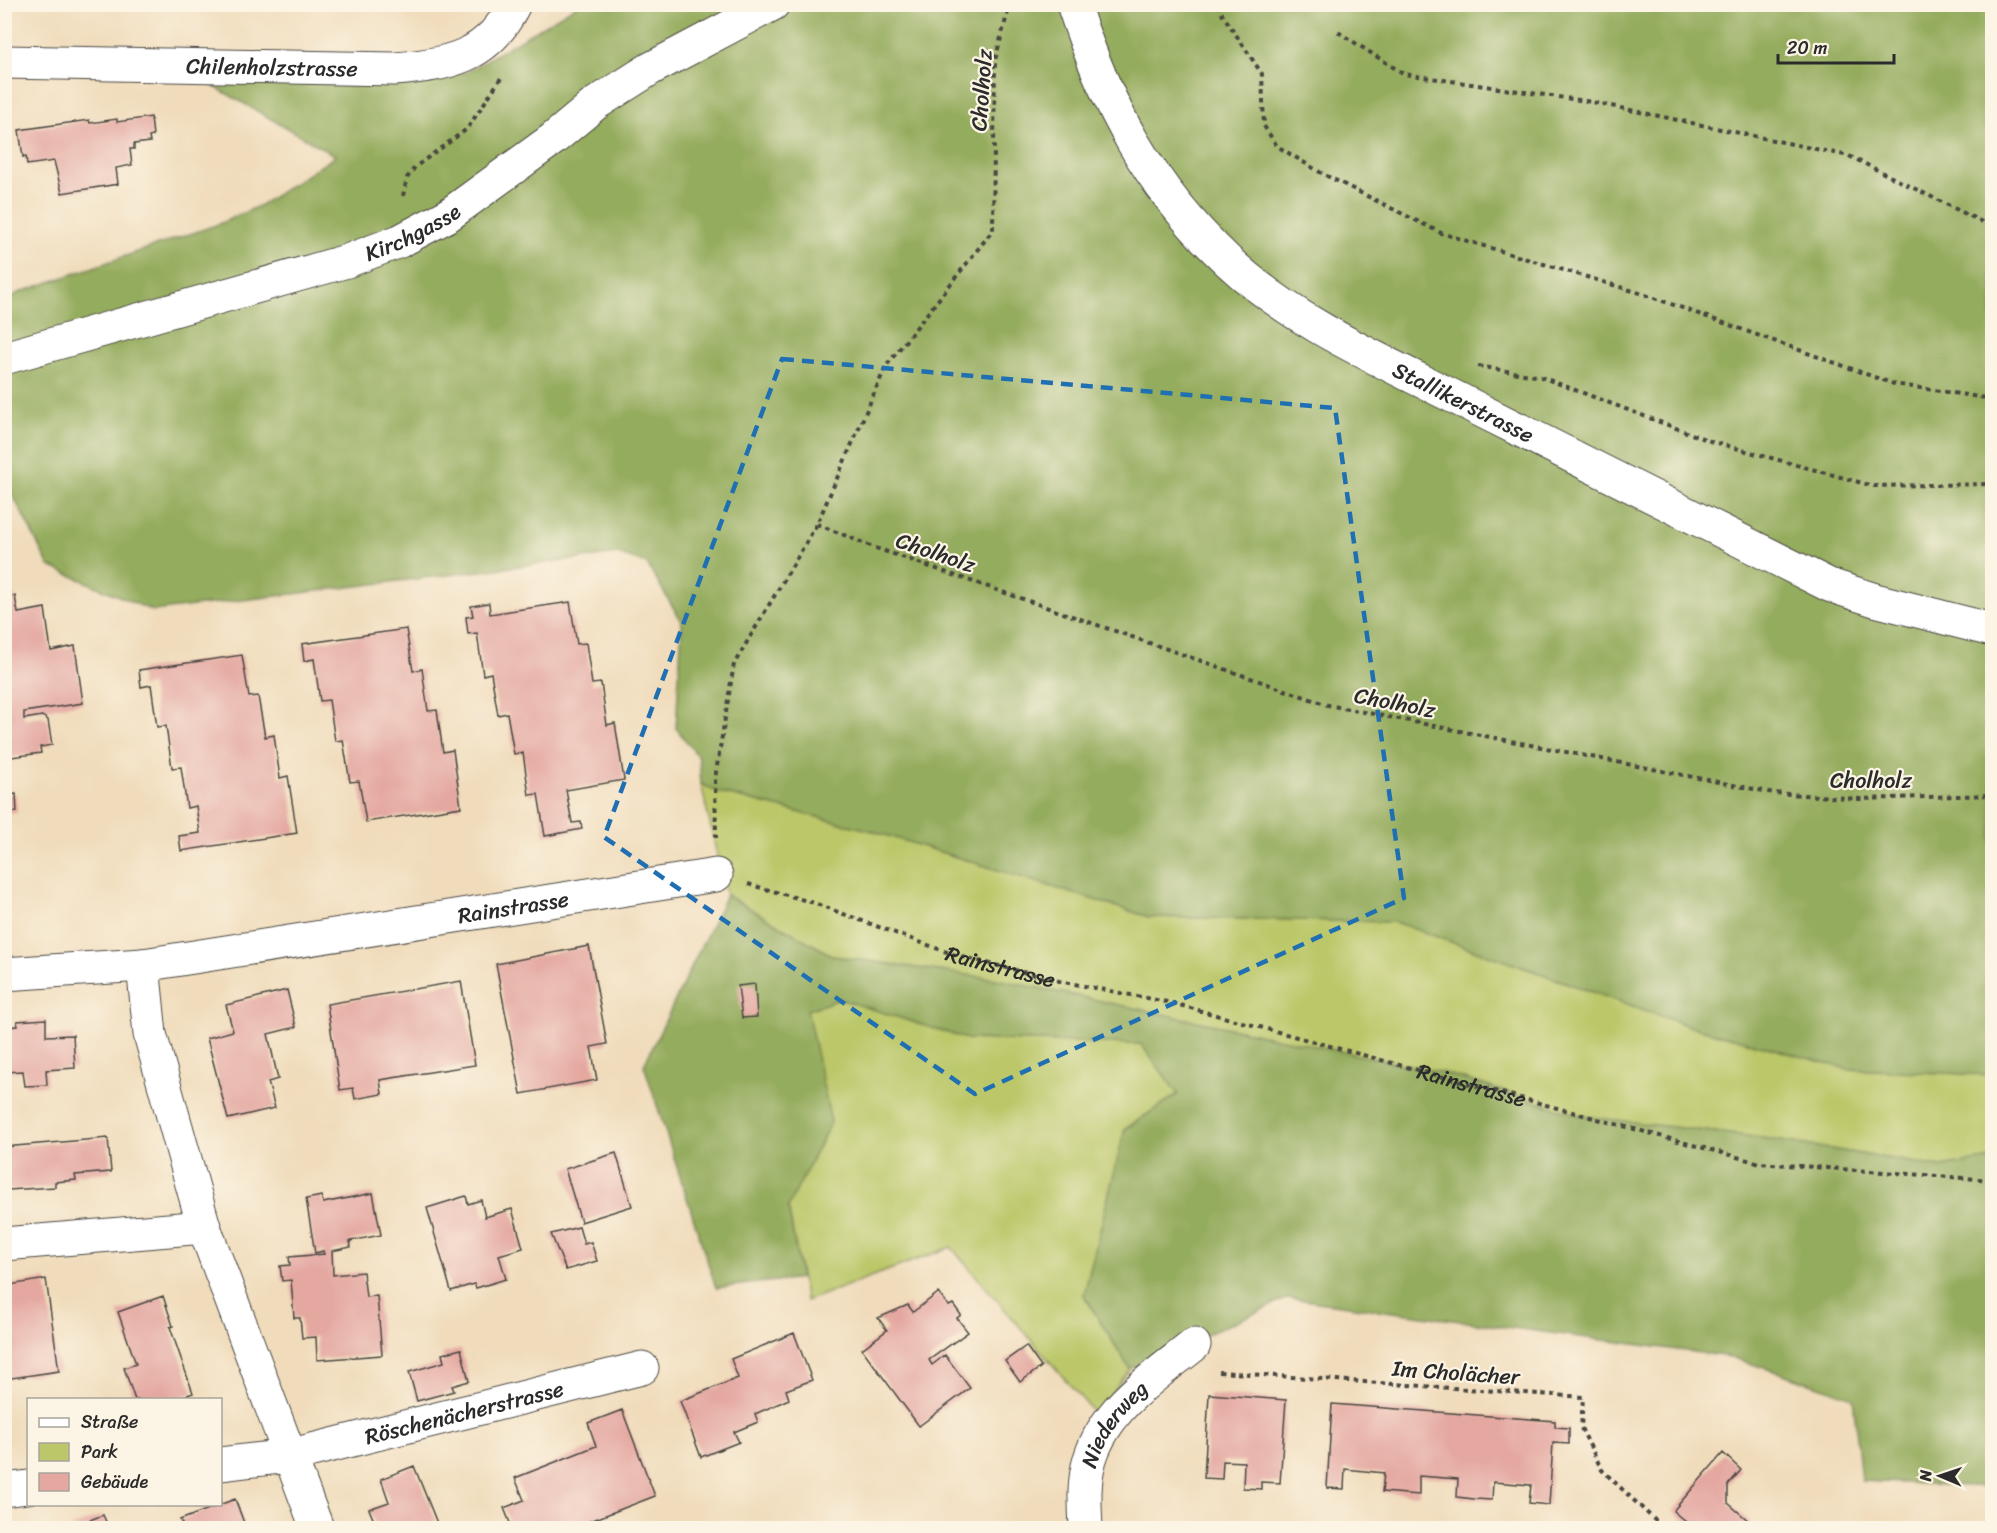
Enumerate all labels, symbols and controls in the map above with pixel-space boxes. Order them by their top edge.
scale bar [1778,27,1894,65]
text: 20 m [1787,32,1827,64]
street label: Chilenholzstrasse [186,46,358,88]
street label: Cholholz [959,47,1004,132]
street label: Kirchgasse [359,193,470,273]
street label: Stallikerstrasse [1386,351,1541,454]
street label: Cholholz [891,521,982,584]
street label: Cholholz [1351,676,1439,730]
street label: Cholholz [1830,761,1913,800]
street label: Rainstrasse [455,879,572,935]
street label: Rainstrasse [940,934,1060,999]
street label: Rainstrasse [1413,1052,1531,1119]
street label: Im Cholächer [1390,1349,1522,1396]
street label: Röschenächerstrasse [361,1369,568,1456]
street label: Niederweg [1069,1370,1157,1473]
legend [27,1398,222,1506]
text: Straße [81,1406,138,1438]
text: Park [81,1436,118,1468]
north arrow [1910,1446,1970,1506]
text: Gebäude [81,1466,149,1498]
text: N [1911,1469,1940,1483]

